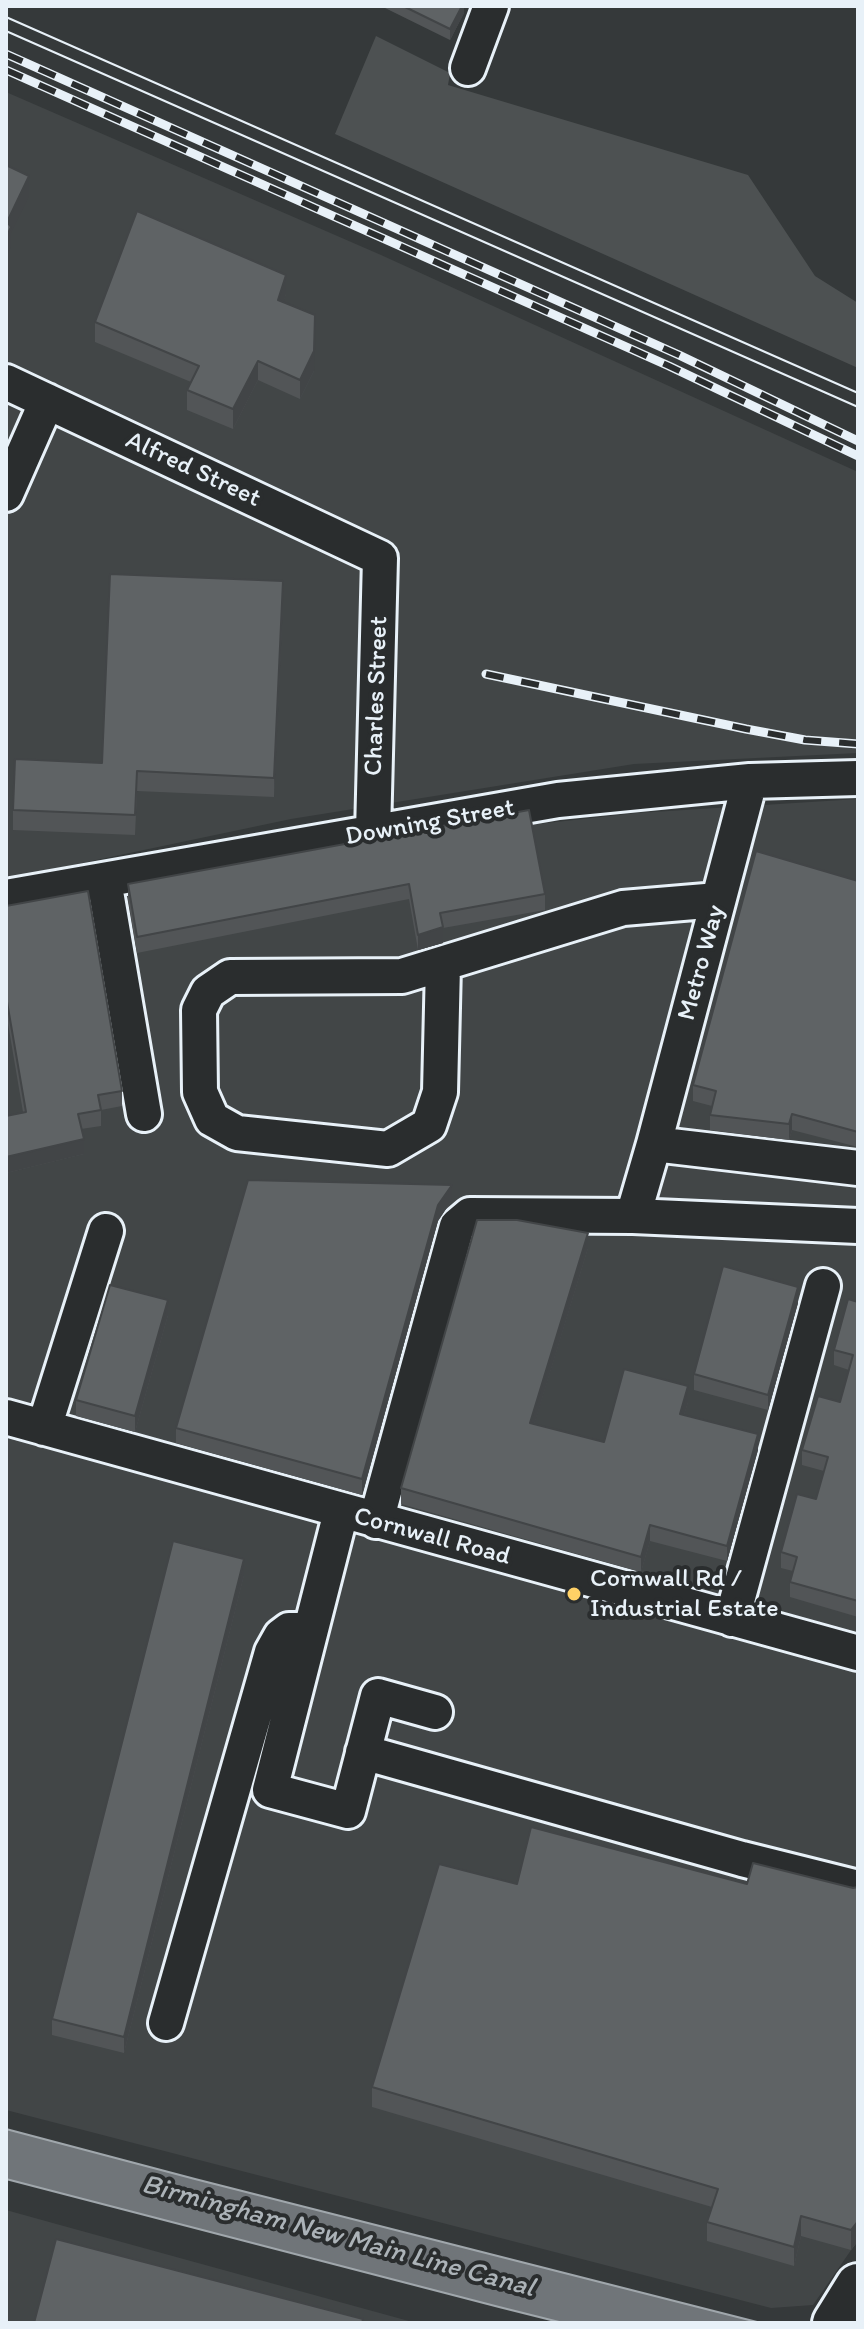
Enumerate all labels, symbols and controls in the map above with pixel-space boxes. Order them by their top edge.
street label: Alfred Street [120,425,266,515]
street label: Charles Street [359,616,395,776]
street label: Downing Street [343,793,517,853]
street label: Metro Way [672,902,732,1024]
street label: Cornwall Road [350,1501,514,1573]
place label: Cornwall Rd / Industrial Estate [590,1563,779,1624]
marker: Cornwall Rd / Industrial Estate [565,1585,583,1603]
water label: Birmingham New Main Line Canal [138,2168,538,2306]

